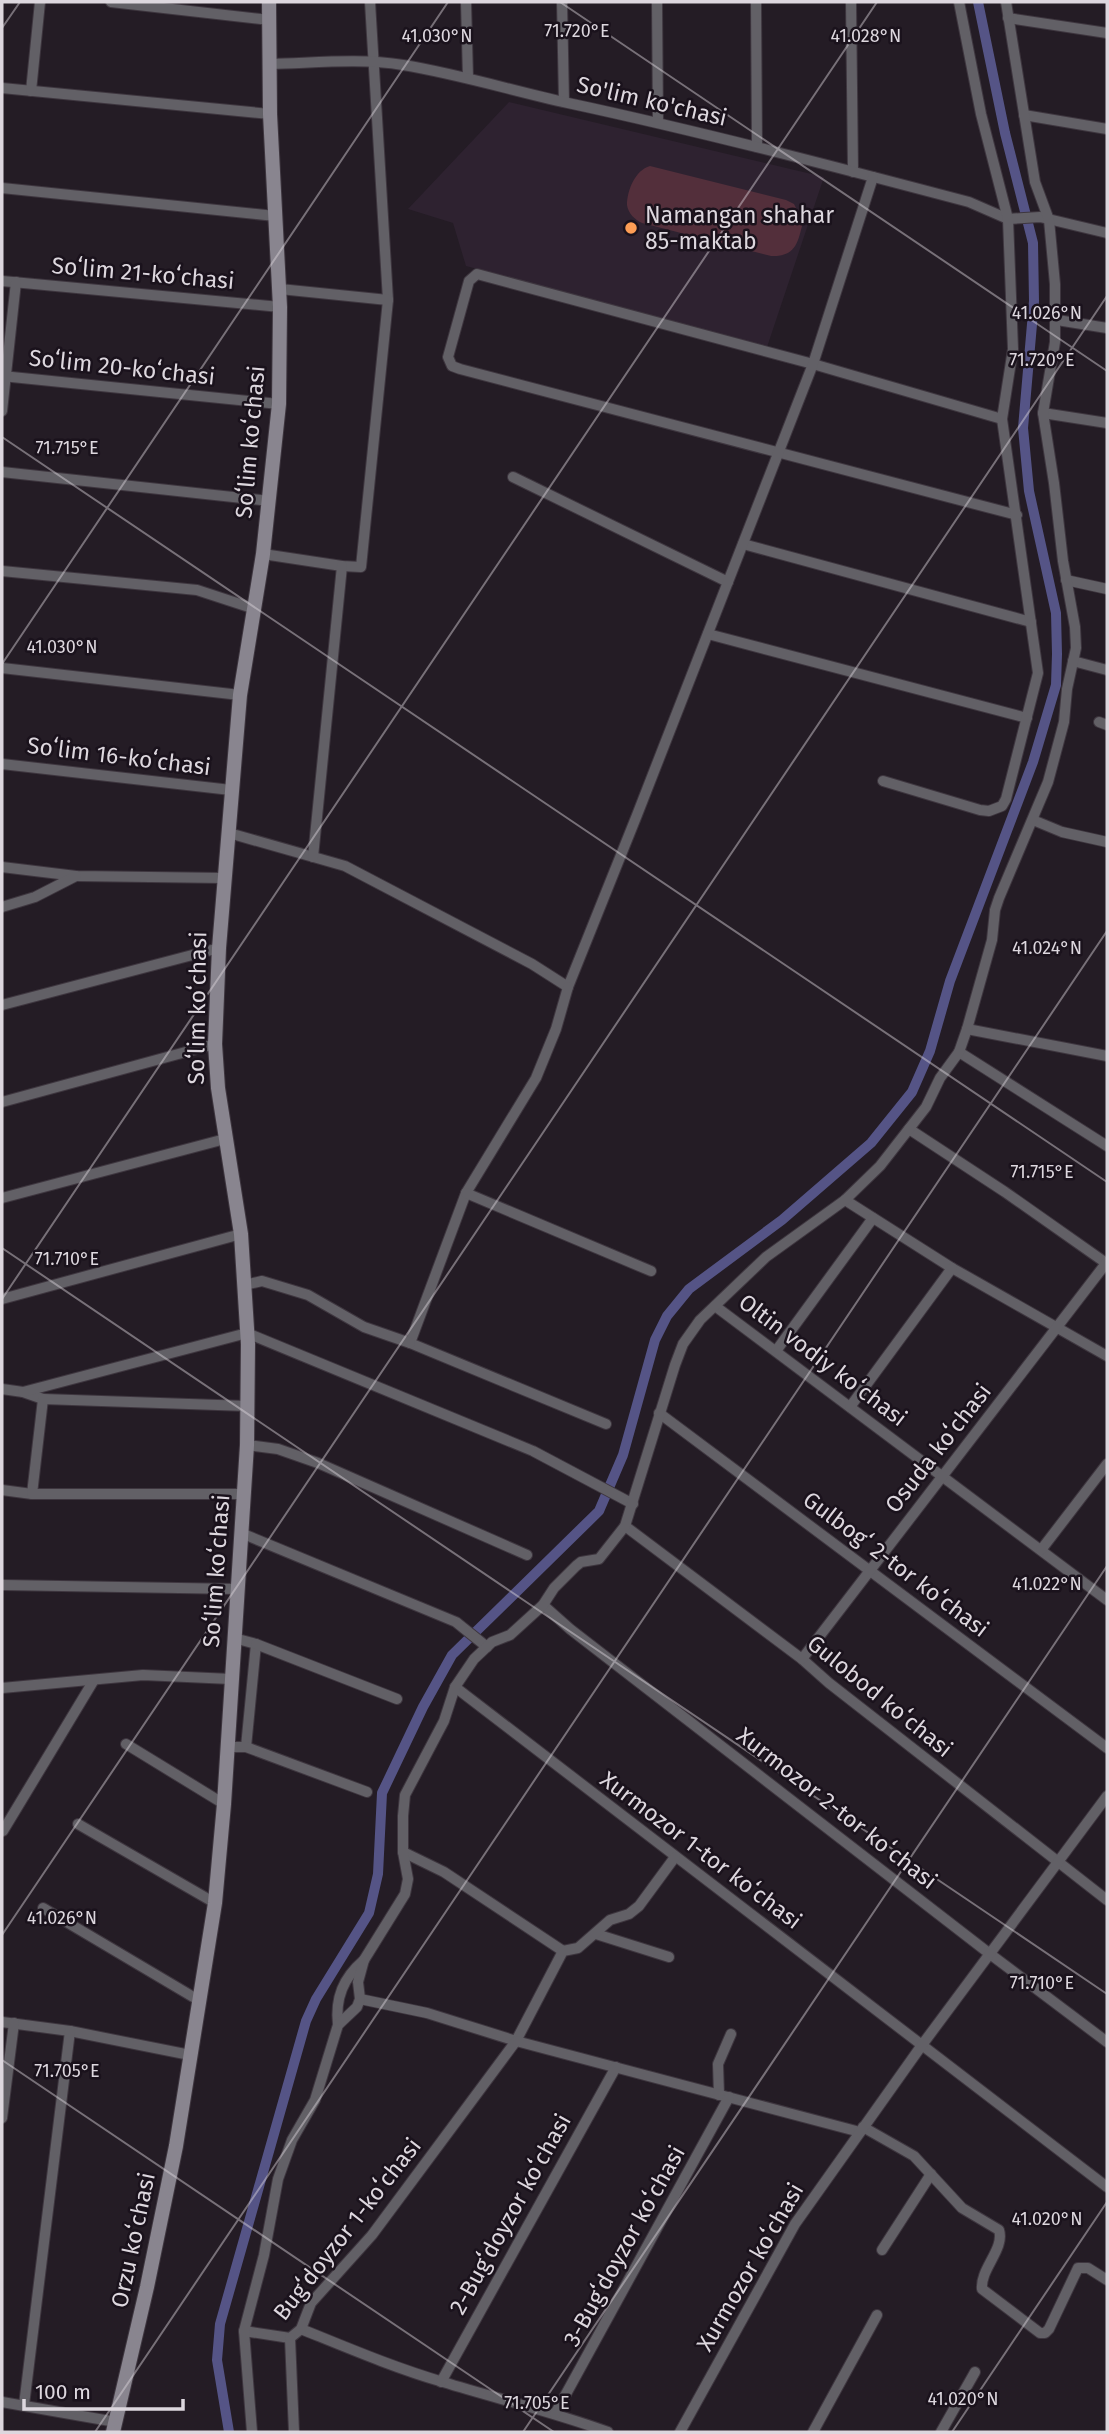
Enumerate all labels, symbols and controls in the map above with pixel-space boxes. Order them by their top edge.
text: 71.720°E [544,20,610,42]
text: 41.030°N [401,25,473,47]
text: 41.028°N [831,25,901,47]
street label: So'lim ko'chasi [574,70,730,132]
place label: Namangan shahar 85-maktab [645,201,834,255]
marker: Namangan shahar 85-maktab [623,220,639,236]
street label: Soʻlim 21-koʻchasi [50,251,236,295]
text: 41.026°N [1012,302,1082,324]
street label: Soʻlim 20-koʻchasi [28,343,216,391]
text: 71.720°E [1009,349,1075,371]
street label: Soʻlim koʻchasi [229,364,271,520]
text: 71.715°E [35,437,99,459]
text: 41.030°N [26,636,98,658]
street label: Soʻlim 16-koʻchasi [26,731,212,781]
street label: Soʻlim koʻchasi [182,931,212,1085]
text: 41.024°N [1012,937,1082,959]
text: 71.715°E [1010,1161,1074,1183]
text: 71.710°E [35,1248,99,1270]
street label: Oltin vodiy koʻchasi [734,1288,912,1432]
street label: Osuda koʻchasi [879,1378,997,1518]
street label: Gulbogʻ 2-tor koʻchasi [798,1485,994,1643]
street label: Soʻlim koʻchasi [197,1494,235,1648]
text: 41.022°N [1012,1573,1082,1595]
street label: Gulobod koʻchasi [802,1629,958,1763]
street label: Xurmozor 2-tor koʻchasi [731,1721,943,1895]
street label: Xurmozor 1-tor koʻchasi [595,1765,807,1935]
text: 41.026°N [27,1907,97,1929]
text: 71.710°E [1010,1972,1074,1994]
text: 71.705°E [34,2060,100,2082]
street label: 2-Bugʻdoyzor koʻchasi [443,2109,577,2319]
street label: Bugʻdoyzor 1-koʻchasi [267,2132,427,2326]
street label: 3-Bugʻdoyzor koʻchasi [557,2141,691,2351]
street label: Orzu koʻchasi [105,2170,161,2310]
street label: Xurmozor koʻchasi [691,2178,809,2356]
text: 41.020°N [1012,2208,1082,2230]
scale bar [24,2368,184,2412]
text: 100 m [35,2379,91,2405]
text: 41.020°N [928,2388,998,2410]
text: 71.705°E [504,2392,570,2414]

